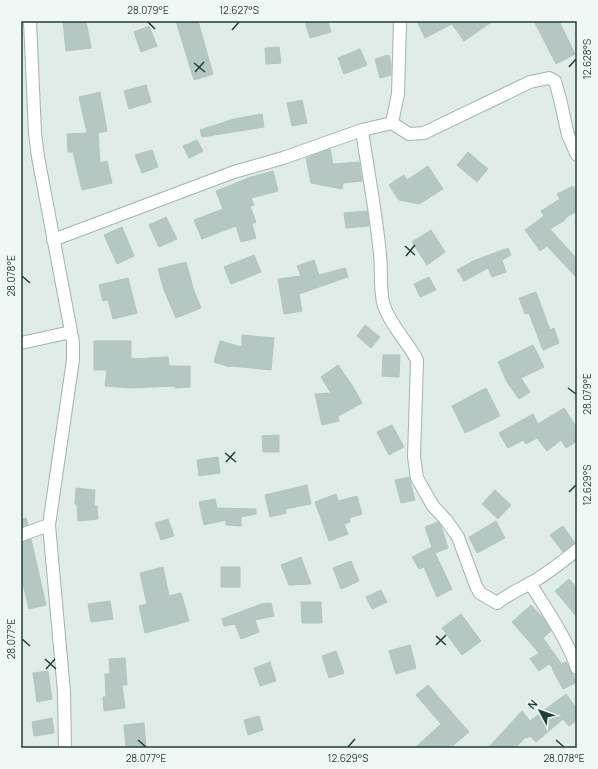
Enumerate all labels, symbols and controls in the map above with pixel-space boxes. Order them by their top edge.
text: 28.079°E [127,3,169,17]
text: 12.627°S [219,3,259,17]
text: 12.628°S [580,39,594,79]
text: 28.078°E [4,255,18,297]
text: 28.079°E [580,373,594,415]
text: 12.629°S [580,465,594,505]
text: 28.077°E [4,618,18,659]
north arrow [520,691,560,731]
text: N [524,696,540,712]
text: 28.077°E [126,751,167,765]
text: 12.629°S [328,751,368,765]
text: 28.078°E [543,751,585,765]

